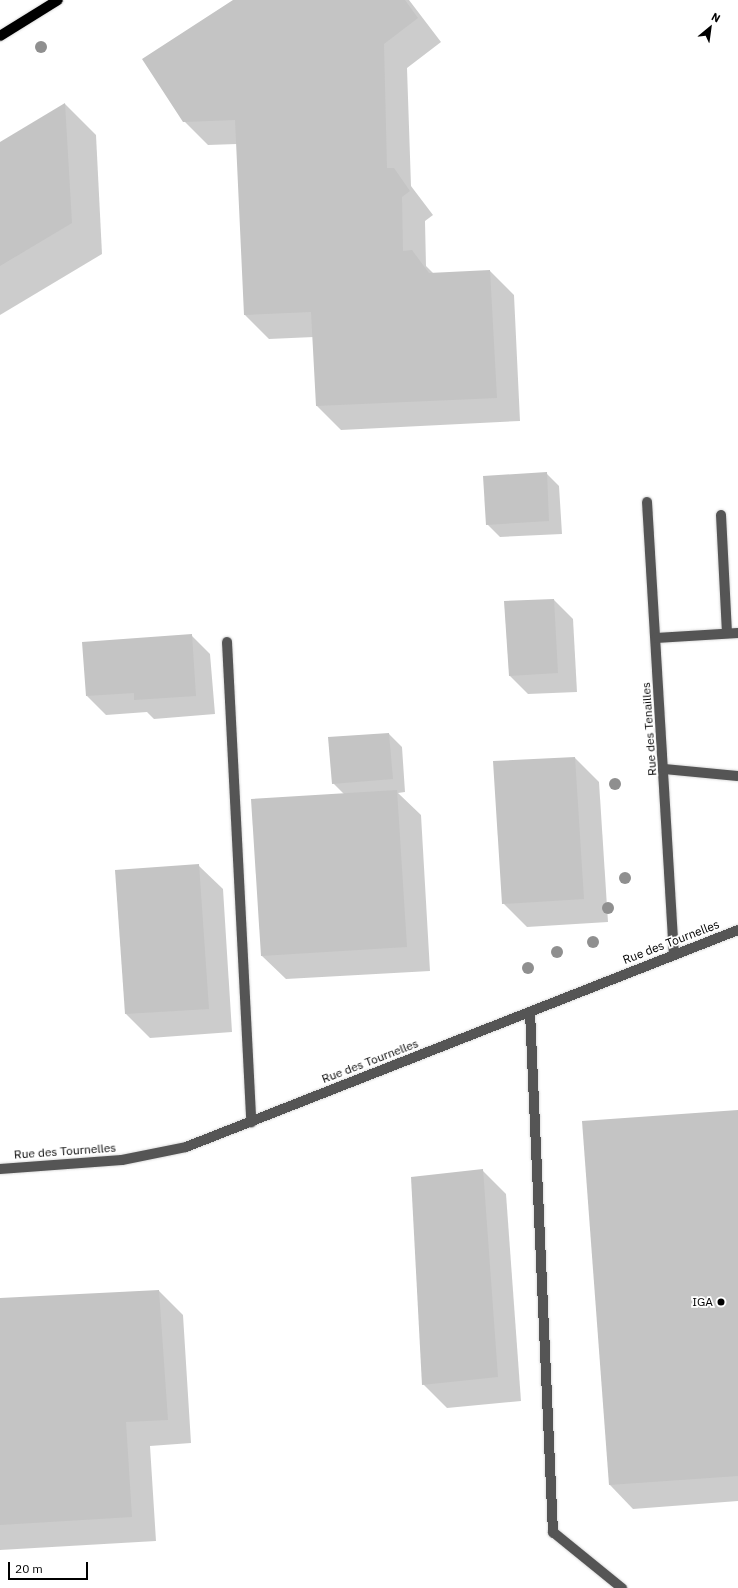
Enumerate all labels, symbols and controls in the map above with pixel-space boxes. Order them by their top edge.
north arrow [690,8,730,48]
text: N [709,9,723,26]
street label: Rue des Tenailles [639,682,659,776]
street label: Rue des Tournelles [621,917,721,967]
street label: Rue des Tournelles [320,1036,420,1086]
street label: Rue des Tournelles [13,1140,117,1162]
place label: IGA [692,1295,713,1309]
marker: IGA [716,1297,726,1307]
scale bar [10,1554,90,1580]
text: 20 m [15,1561,43,1576]

